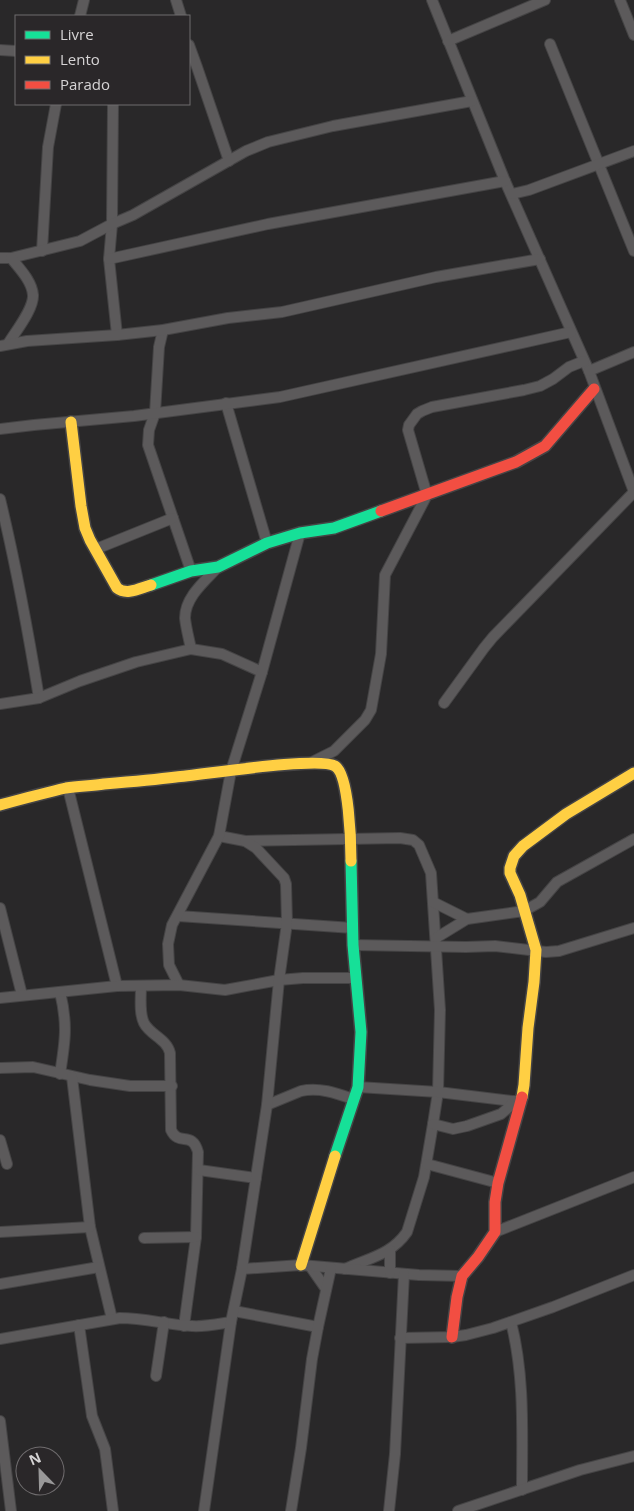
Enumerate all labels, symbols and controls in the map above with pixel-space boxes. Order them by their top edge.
legend [15,15,190,105]
text: Livre [60,24,94,44]
text: Lento [60,49,100,69]
text: Parado [60,74,110,94]
north arrow [15,1446,65,1496]
text: N [26,1448,44,1470]

